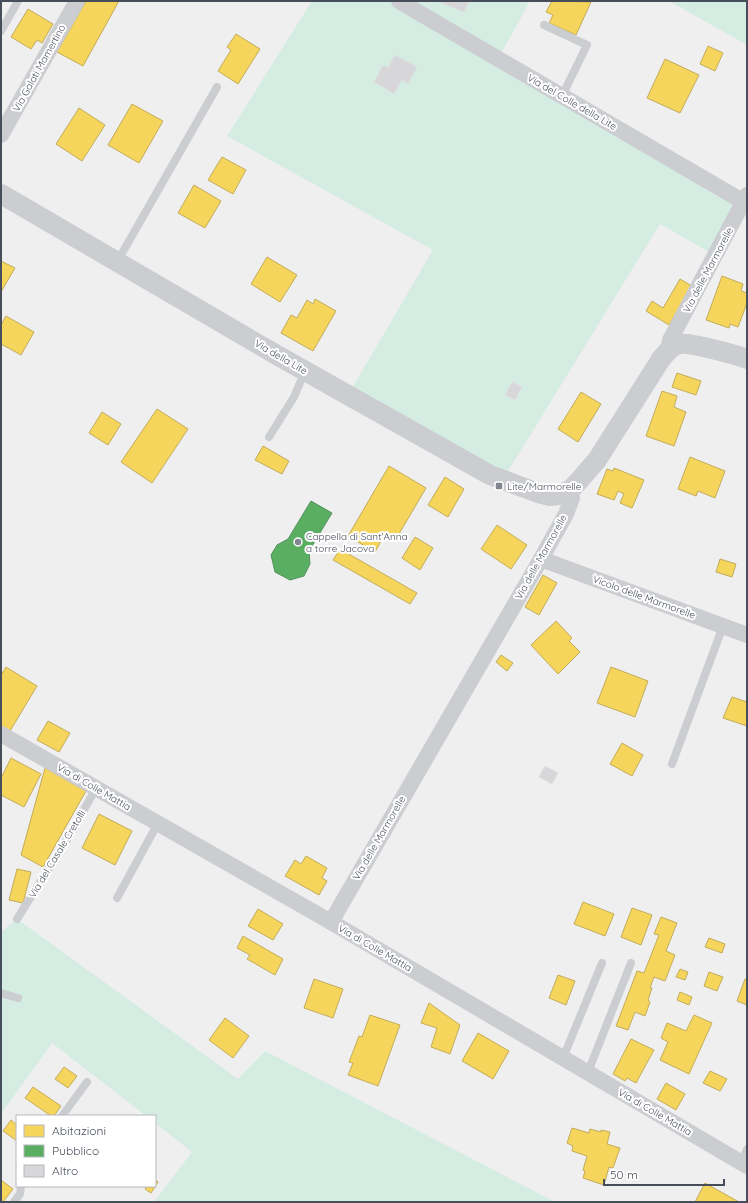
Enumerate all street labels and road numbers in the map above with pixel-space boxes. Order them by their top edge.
street label: Via Galati Mamertino [10,22,68,114]
street label: Via del Colle della Lite [525,71,619,133]
street label: Via delle Marmorelle [680,225,736,315]
street label: Via della Lite [252,337,310,378]
street label: Via delle Marmorelle [512,512,570,602]
street label: Vicolo delle Marmorelle [591,572,697,622]
street label: Via di Colle Mattia [55,761,133,813]
street label: Via delle Marmorelle [350,793,409,882]
street label: Via del Casale Cretolli [26,808,88,900]
street label: Via di Colle Mattia [336,922,414,974]
street label: Via di Colle Mattia [616,1086,694,1138]

